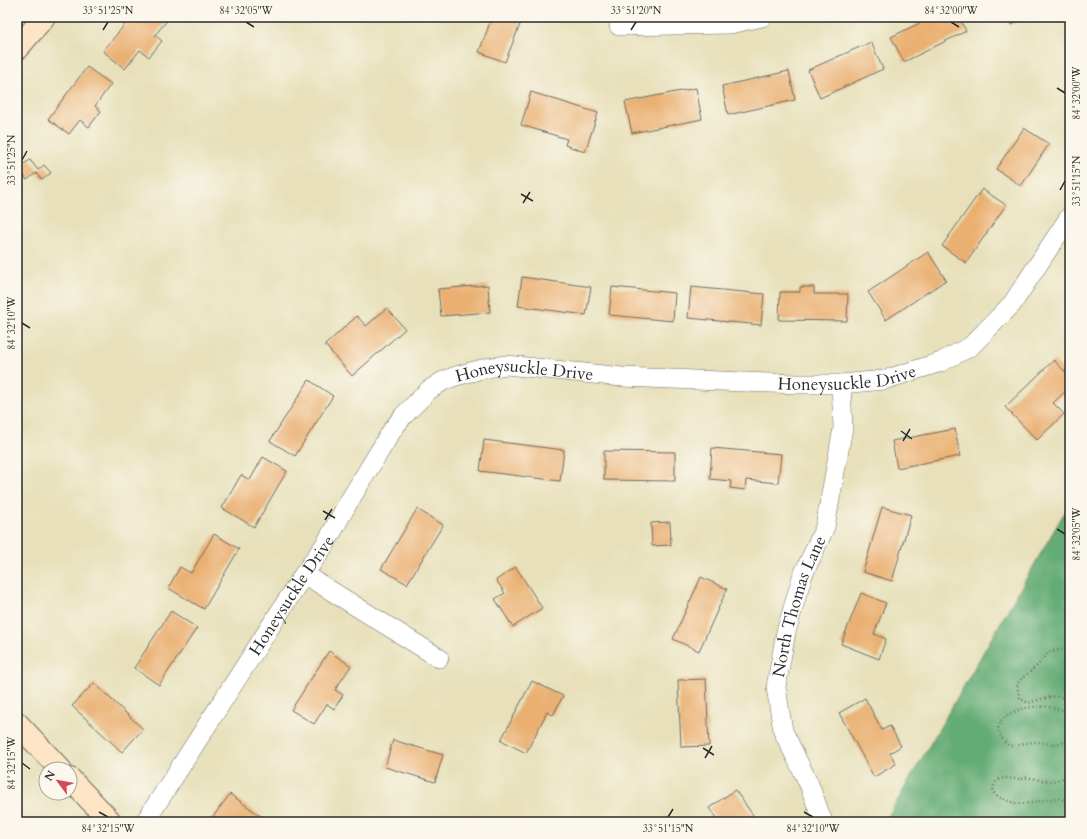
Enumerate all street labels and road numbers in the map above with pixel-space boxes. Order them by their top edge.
street label: Honeysuckle Drive [453,353,595,387]
street label: Honeysuckle Drive [777,359,919,396]
street label: Honeysuckle Drive [243,531,340,660]
street label: North Thomas Lane [767,532,831,679]

